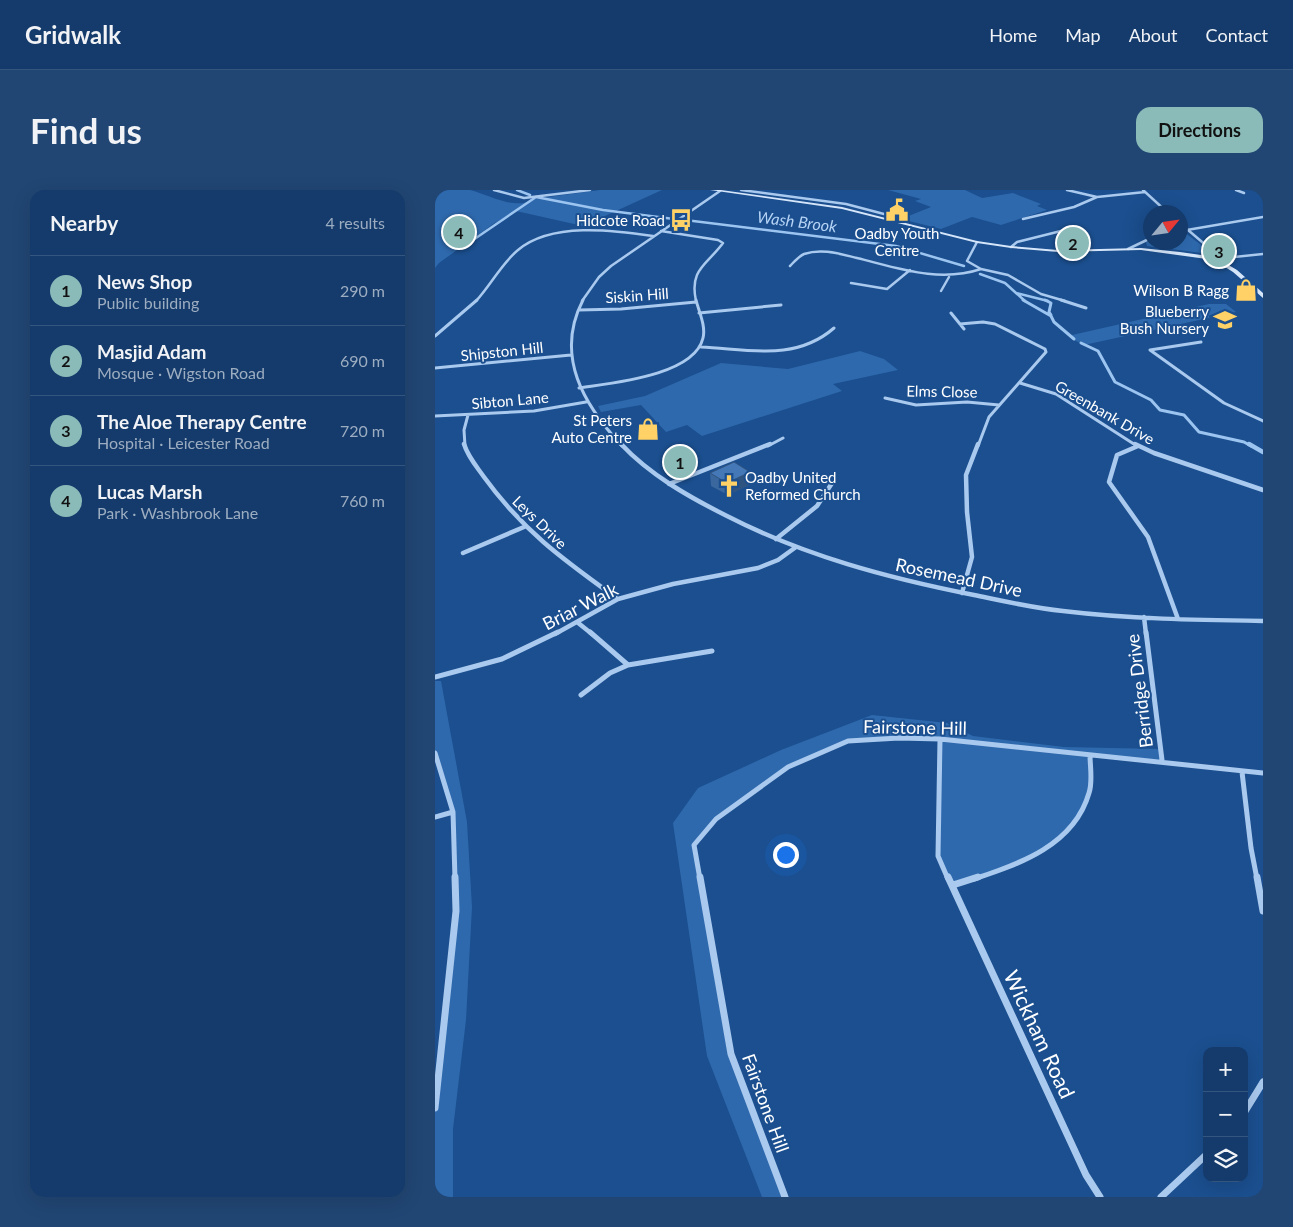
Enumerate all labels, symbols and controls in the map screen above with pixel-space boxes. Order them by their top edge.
text: Gridwalk [25,20,121,49]
text: Home [989,24,1037,46]
text: Map [1065,24,1101,46]
text: About [1129,24,1178,46]
text: Contact [1206,24,1268,46]
button: Directions [1136,107,1263,153]
text: Find us [30,109,142,151]
public building icon: Oadby Youth Centre [884,197,910,223]
north arrow [1143,205,1188,250]
bus stop icon: Hidcote Road [668,207,694,233]
water label: Wash Brook [756,207,838,235]
text: Nearby [50,210,118,235]
place label: Hidcote Road [576,211,665,229]
text: 4 results [325,213,385,232]
pin: 4 [443,213,475,251]
place label: Oadby Youth Centre [855,224,939,259]
pin: 2 [1057,224,1089,262]
pin: 3 [1203,232,1235,270]
text: News Shop [97,270,192,293]
shop icon: Wilson B Ragg [1233,277,1259,303]
text: 1 [61,281,71,300]
text: 290 m [340,281,385,300]
place label: Wilson B Ragg [1133,281,1229,299]
street label: Siskin Hill [605,284,669,306]
text: Public building [97,293,199,312]
place label: Blueberry Bush Nursery [1120,302,1209,337]
school or university icon: Blueberry Bush Nursery [1212,307,1238,333]
street label: Shipston Hill [460,338,544,364]
text: Masjid Adam [97,340,206,363]
text: 2 [61,351,71,370]
text: 690 m [340,351,385,370]
text: Mosque · Wigston Road [97,363,265,382]
street label: Greenbank Drive [1052,376,1158,448]
street label: Elms Close [906,381,978,401]
street label: Sibton Lane [471,388,549,412]
text: The Aloe Therapy Centre [97,410,307,433]
place label: St Peters Auto Centre [551,411,632,446]
shop icon: St Peters Auto Centre [635,416,661,442]
text: 3 [61,421,71,440]
text: 720 m [340,421,385,440]
text: Hospital · Leicester Road [97,433,270,452]
pin: 1 [664,443,696,481]
place label: Oadby United Reformed Church [745,468,861,503]
church icon: Oadby United Reformed Church [716,473,742,499]
text: Lucas Marsh [97,480,202,503]
text: 4 [61,491,71,510]
text: 760 m [340,491,385,510]
street label: Leys Drive [509,492,571,552]
text: Park · Washbrook Lane [97,503,258,522]
street label: Rosemead Drive [894,553,1024,601]
street label: Briar Walk [539,577,622,634]
street label: Berridge Drive [1121,633,1157,749]
street label: Fairstone Hill [863,715,967,739]
your location [773,842,799,868]
street label: Wickham Road [999,966,1081,1102]
map controls [1203,1047,1248,1182]
button: + [1203,1047,1248,1092]
street label: Fairstone Hill [738,1051,794,1155]
button: − [1203,1092,1248,1137]
button: layers [1203,1137,1248,1182]

